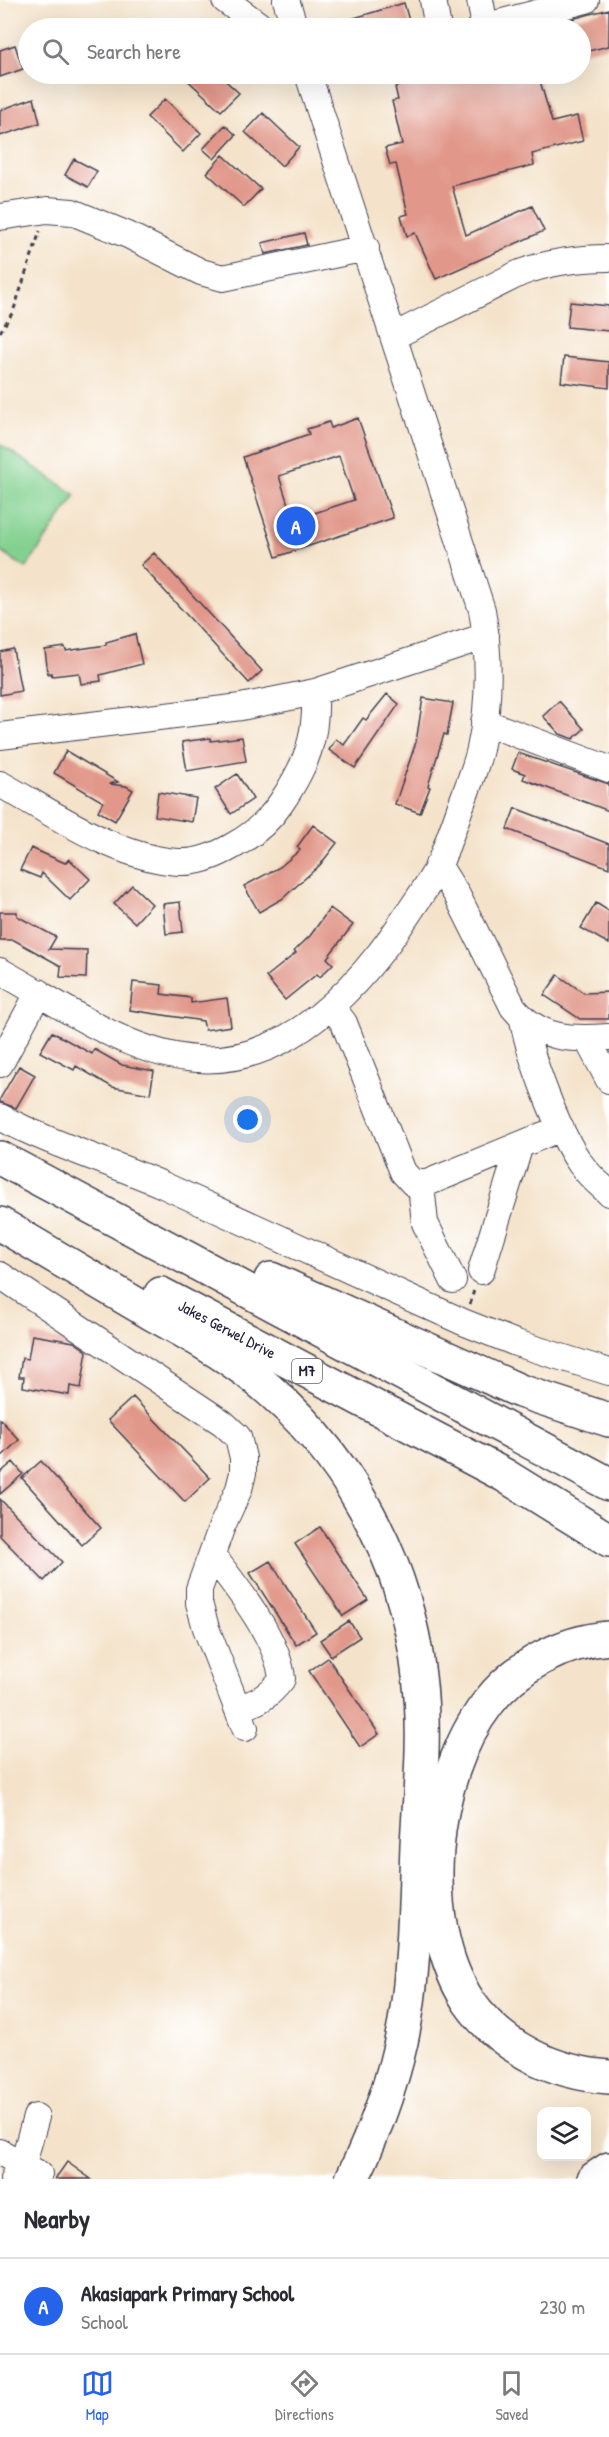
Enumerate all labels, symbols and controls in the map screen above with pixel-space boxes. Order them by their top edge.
search box [18,18,591,84]
icon: search [39,35,72,68]
text: Search here [87,36,181,66]
pin: A [276,504,316,548]
your location [233,1105,262,1134]
street label: Jakes Gerwel Drive [175,1294,280,1364]
road number: M7 [292,1359,322,1383]
map controls [537,2107,591,2161]
button: layers [537,2107,591,2161]
text: Nearby [24,2201,90,2236]
text: Akasiapark Primary School [81,2278,294,2308]
text: A [39,2293,48,2320]
text: 230 m [540,2293,585,2320]
text: School [81,2308,128,2335]
tab: Map [81,2367,114,2425]
tab: Directions [275,2367,334,2425]
tab: Saved [495,2367,528,2425]

